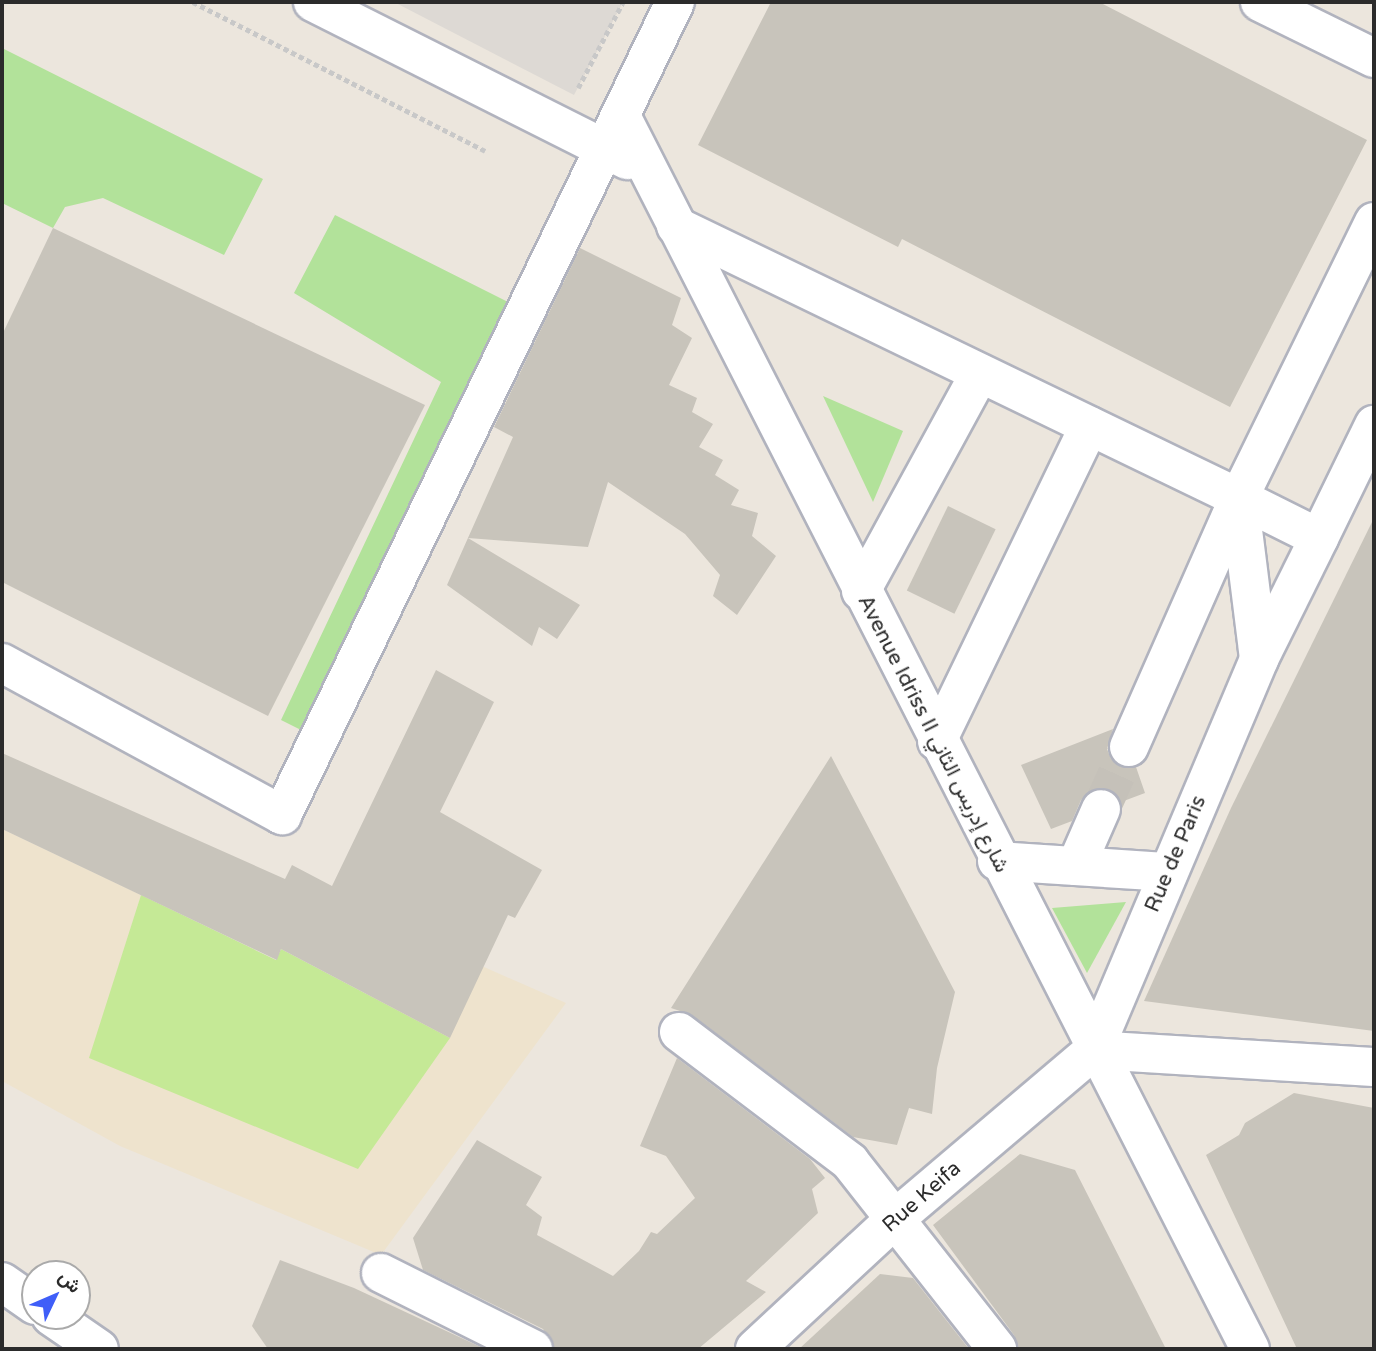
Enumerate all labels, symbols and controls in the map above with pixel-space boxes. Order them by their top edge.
street label: Avenue Idriss II شارع إدريس الثاني [852,591,1014,877]
street label: Rue de Paris [1140,792,1212,916]
street label: Rue Keifa [878,1156,966,1238]
north arrow [21,1260,91,1330]
text: ش [54,1266,86,1298]

